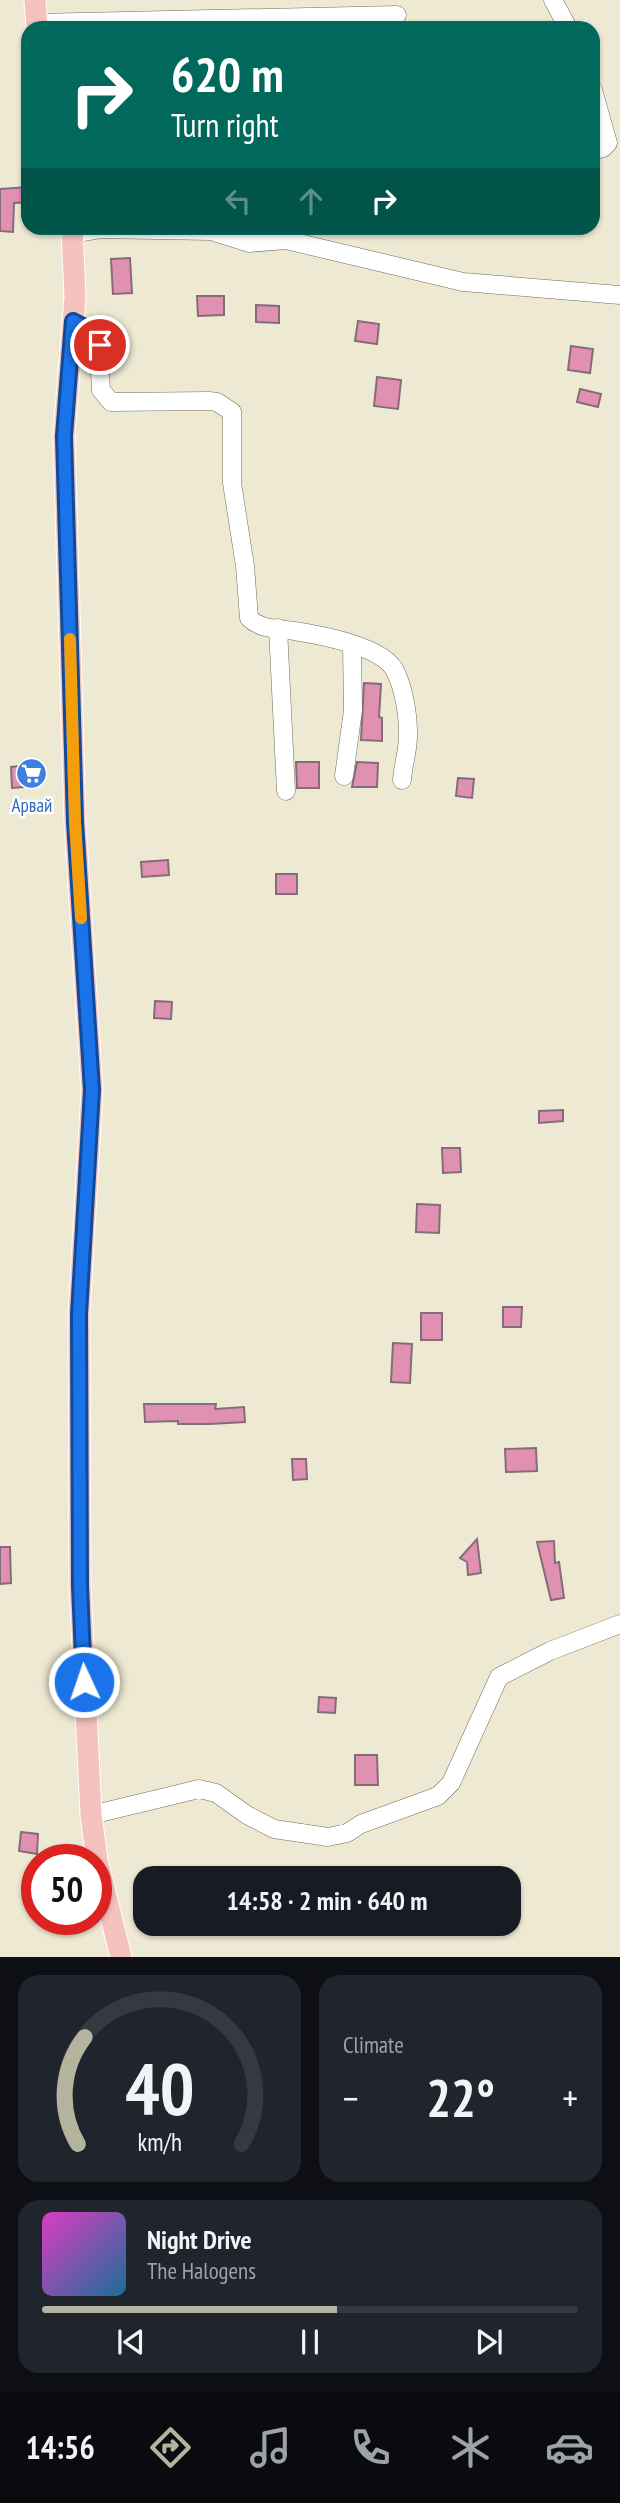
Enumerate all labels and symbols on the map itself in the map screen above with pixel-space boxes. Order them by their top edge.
pin [70,315,130,375]
supermarket icon: Арвай [15,757,49,791]
place label: Арвай [12,793,52,817]
position arrow [47,1645,121,1719]
speed limit sign: 50 [21,1844,112,1935]

